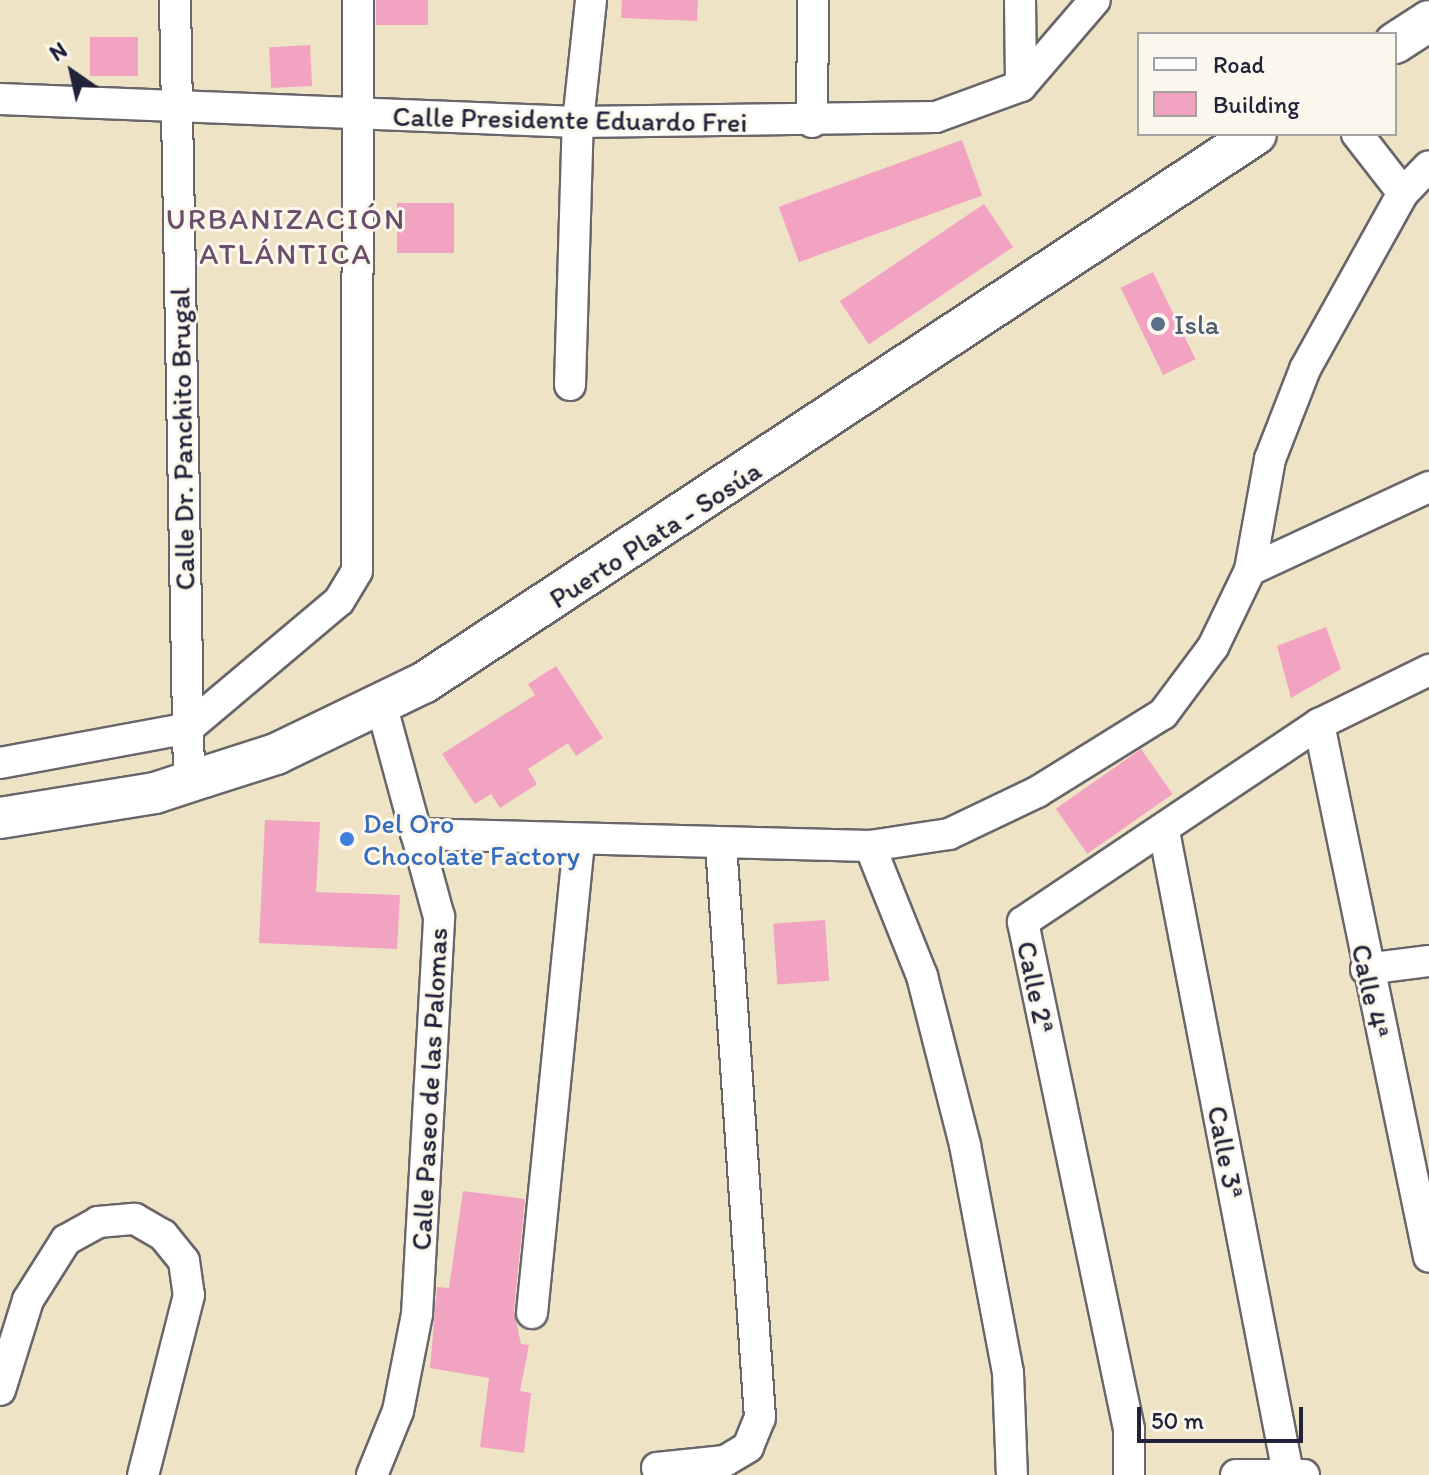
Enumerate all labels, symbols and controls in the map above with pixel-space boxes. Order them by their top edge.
north arrow [32,32,112,112]
legend [1137,32,1397,136]
text: N [45,36,72,67]
text: Road [1213,50,1265,79]
text: Building [1213,90,1300,119]
street label: Calle Presidente Eduardo Frei [392,99,748,139]
district label: URBANIZACIÓN ATLÁNTICA [168,201,404,272]
street label: Calle Dr. Panchito Brugal [163,287,201,591]
place label: Isla [1174,307,1219,341]
marker: Isla [1149,315,1167,333]
street label: Puerto Plata - Sosúa [543,453,767,615]
place label: Del Oro Chocolate Factory [363,806,580,872]
marker: Del Oro Chocolate Factory [338,830,356,848]
street label: Calle Paseo de las Palomas [404,927,454,1251]
street label: Calle 2ª [1010,938,1062,1036]
street label: Calle 4ª [1345,941,1397,1041]
street label: Calle 3ª [1201,1103,1251,1201]
scale bar [1141,1391,1307,1441]
text: 50 m [1151,1406,1204,1435]

